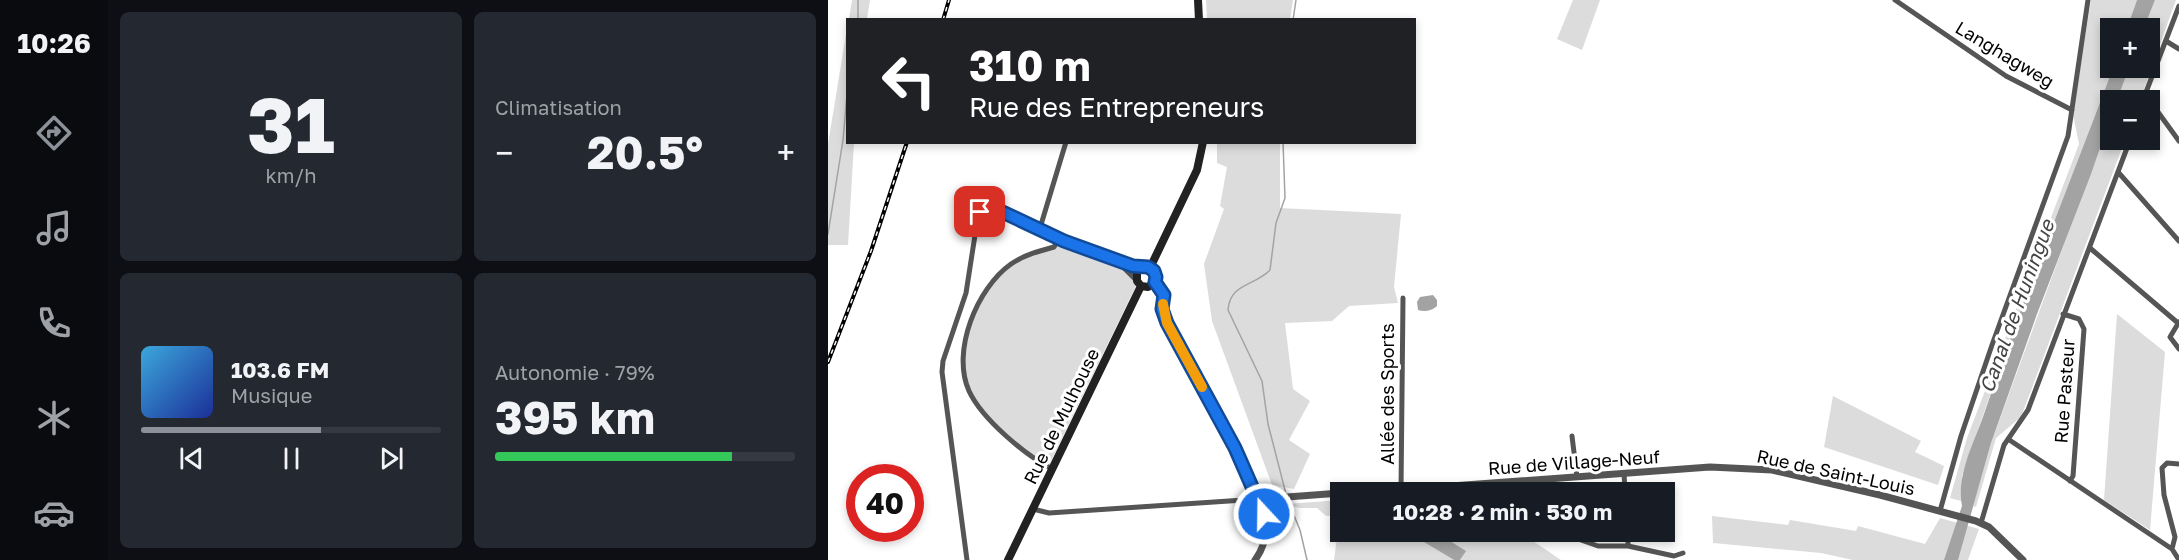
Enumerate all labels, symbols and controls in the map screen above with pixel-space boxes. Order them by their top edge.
street label: Langhagweg [1952,16,2058,92]
map controls [2100,18,2160,150]
button: + [2100,18,2160,78]
text: 10:26 [17,27,91,59]
text: 310 m [969,40,1091,90]
icon: left [870,42,948,120]
text: 31 [247,77,335,170]
button: − [2100,90,2160,150]
text: Rue des Entrepreneurs [969,91,1264,123]
text: Climatisation [495,95,622,119]
icon: directions [33,112,75,154]
text: 20.5° [587,125,703,179]
text: − [495,133,513,172]
text: + [777,133,795,172]
text: km/h [266,163,316,187]
pin [954,186,1005,237]
icon: arrive [963,195,996,228]
icon: music [33,207,75,249]
water label: Canal de Huningue [1974,215,2060,396]
icon: phone [33,302,75,344]
street label: Allée des Sports [1376,323,1398,465]
street label: Rue Pasteur [2049,338,2079,444]
street label: Rue de Mulhouse [1019,344,1103,488]
text: 103.6 FM [231,356,329,383]
text: Autonomie · 79% [495,360,655,384]
text: Musique [231,383,312,407]
text: 395 km [495,390,655,444]
icon: climate [33,397,75,439]
icon: previous [175,442,208,475]
icon: pause [275,442,308,475]
icon: next [375,442,408,475]
street label: Rue de Village-Neuf [1487,445,1661,479]
street label: Rue de Saint-Louis [1755,445,1917,499]
speed limit sign: 40 [846,464,924,542]
position arrow [1232,482,1296,546]
icon: car [33,492,75,534]
text: 10:28 · 2 min · 530 m [1393,498,1612,525]

